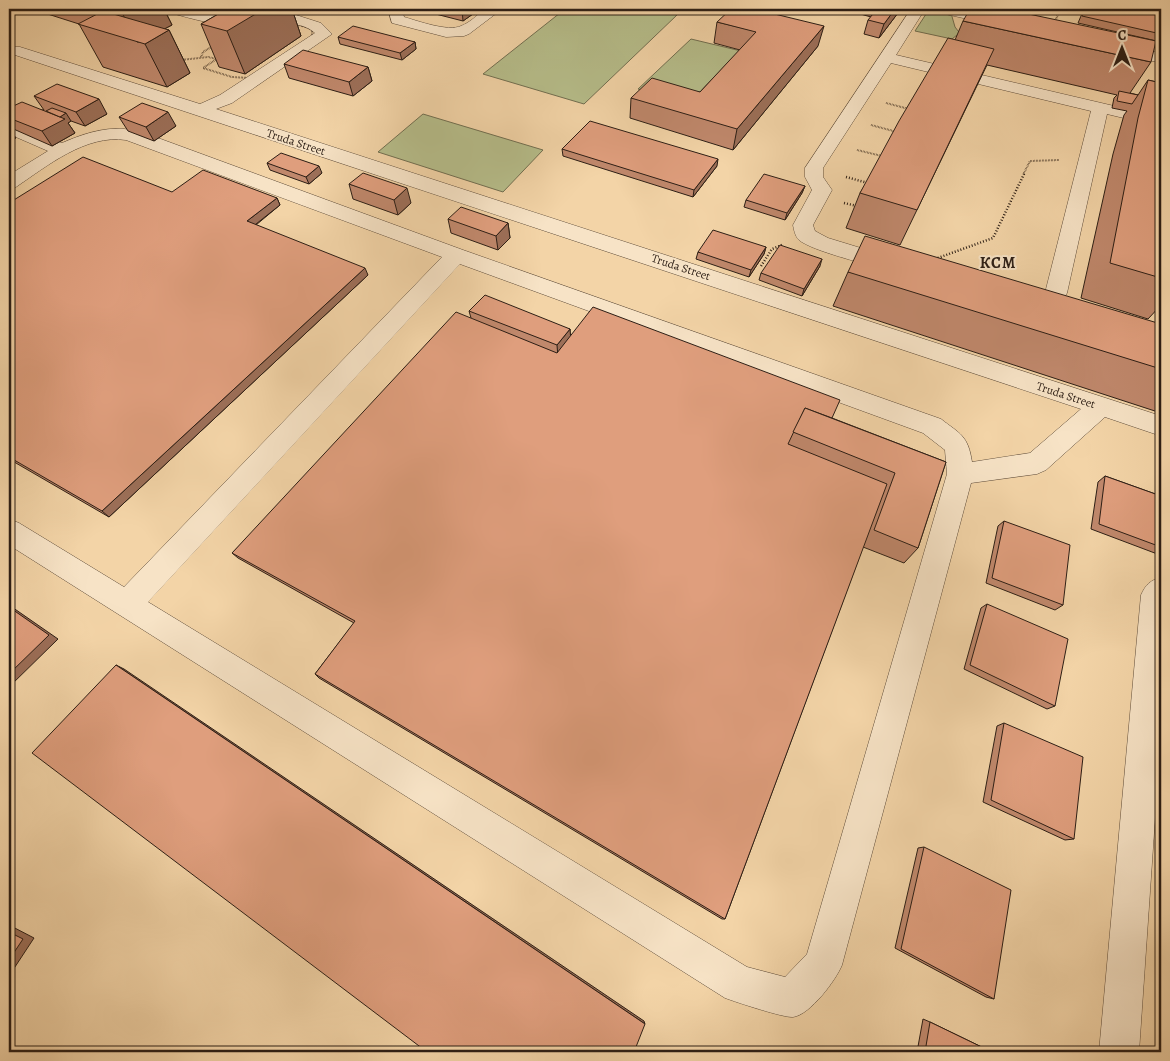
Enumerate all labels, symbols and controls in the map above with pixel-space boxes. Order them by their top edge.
north arrow [1098,22,1148,72]
text: С [1118,26,1127,45]
street label: Truda Street [264,125,328,159]
street label: Truda Street [649,250,713,284]
district label: КСМ [980,252,1016,274]
street label: Truda Street [1034,378,1098,412]

